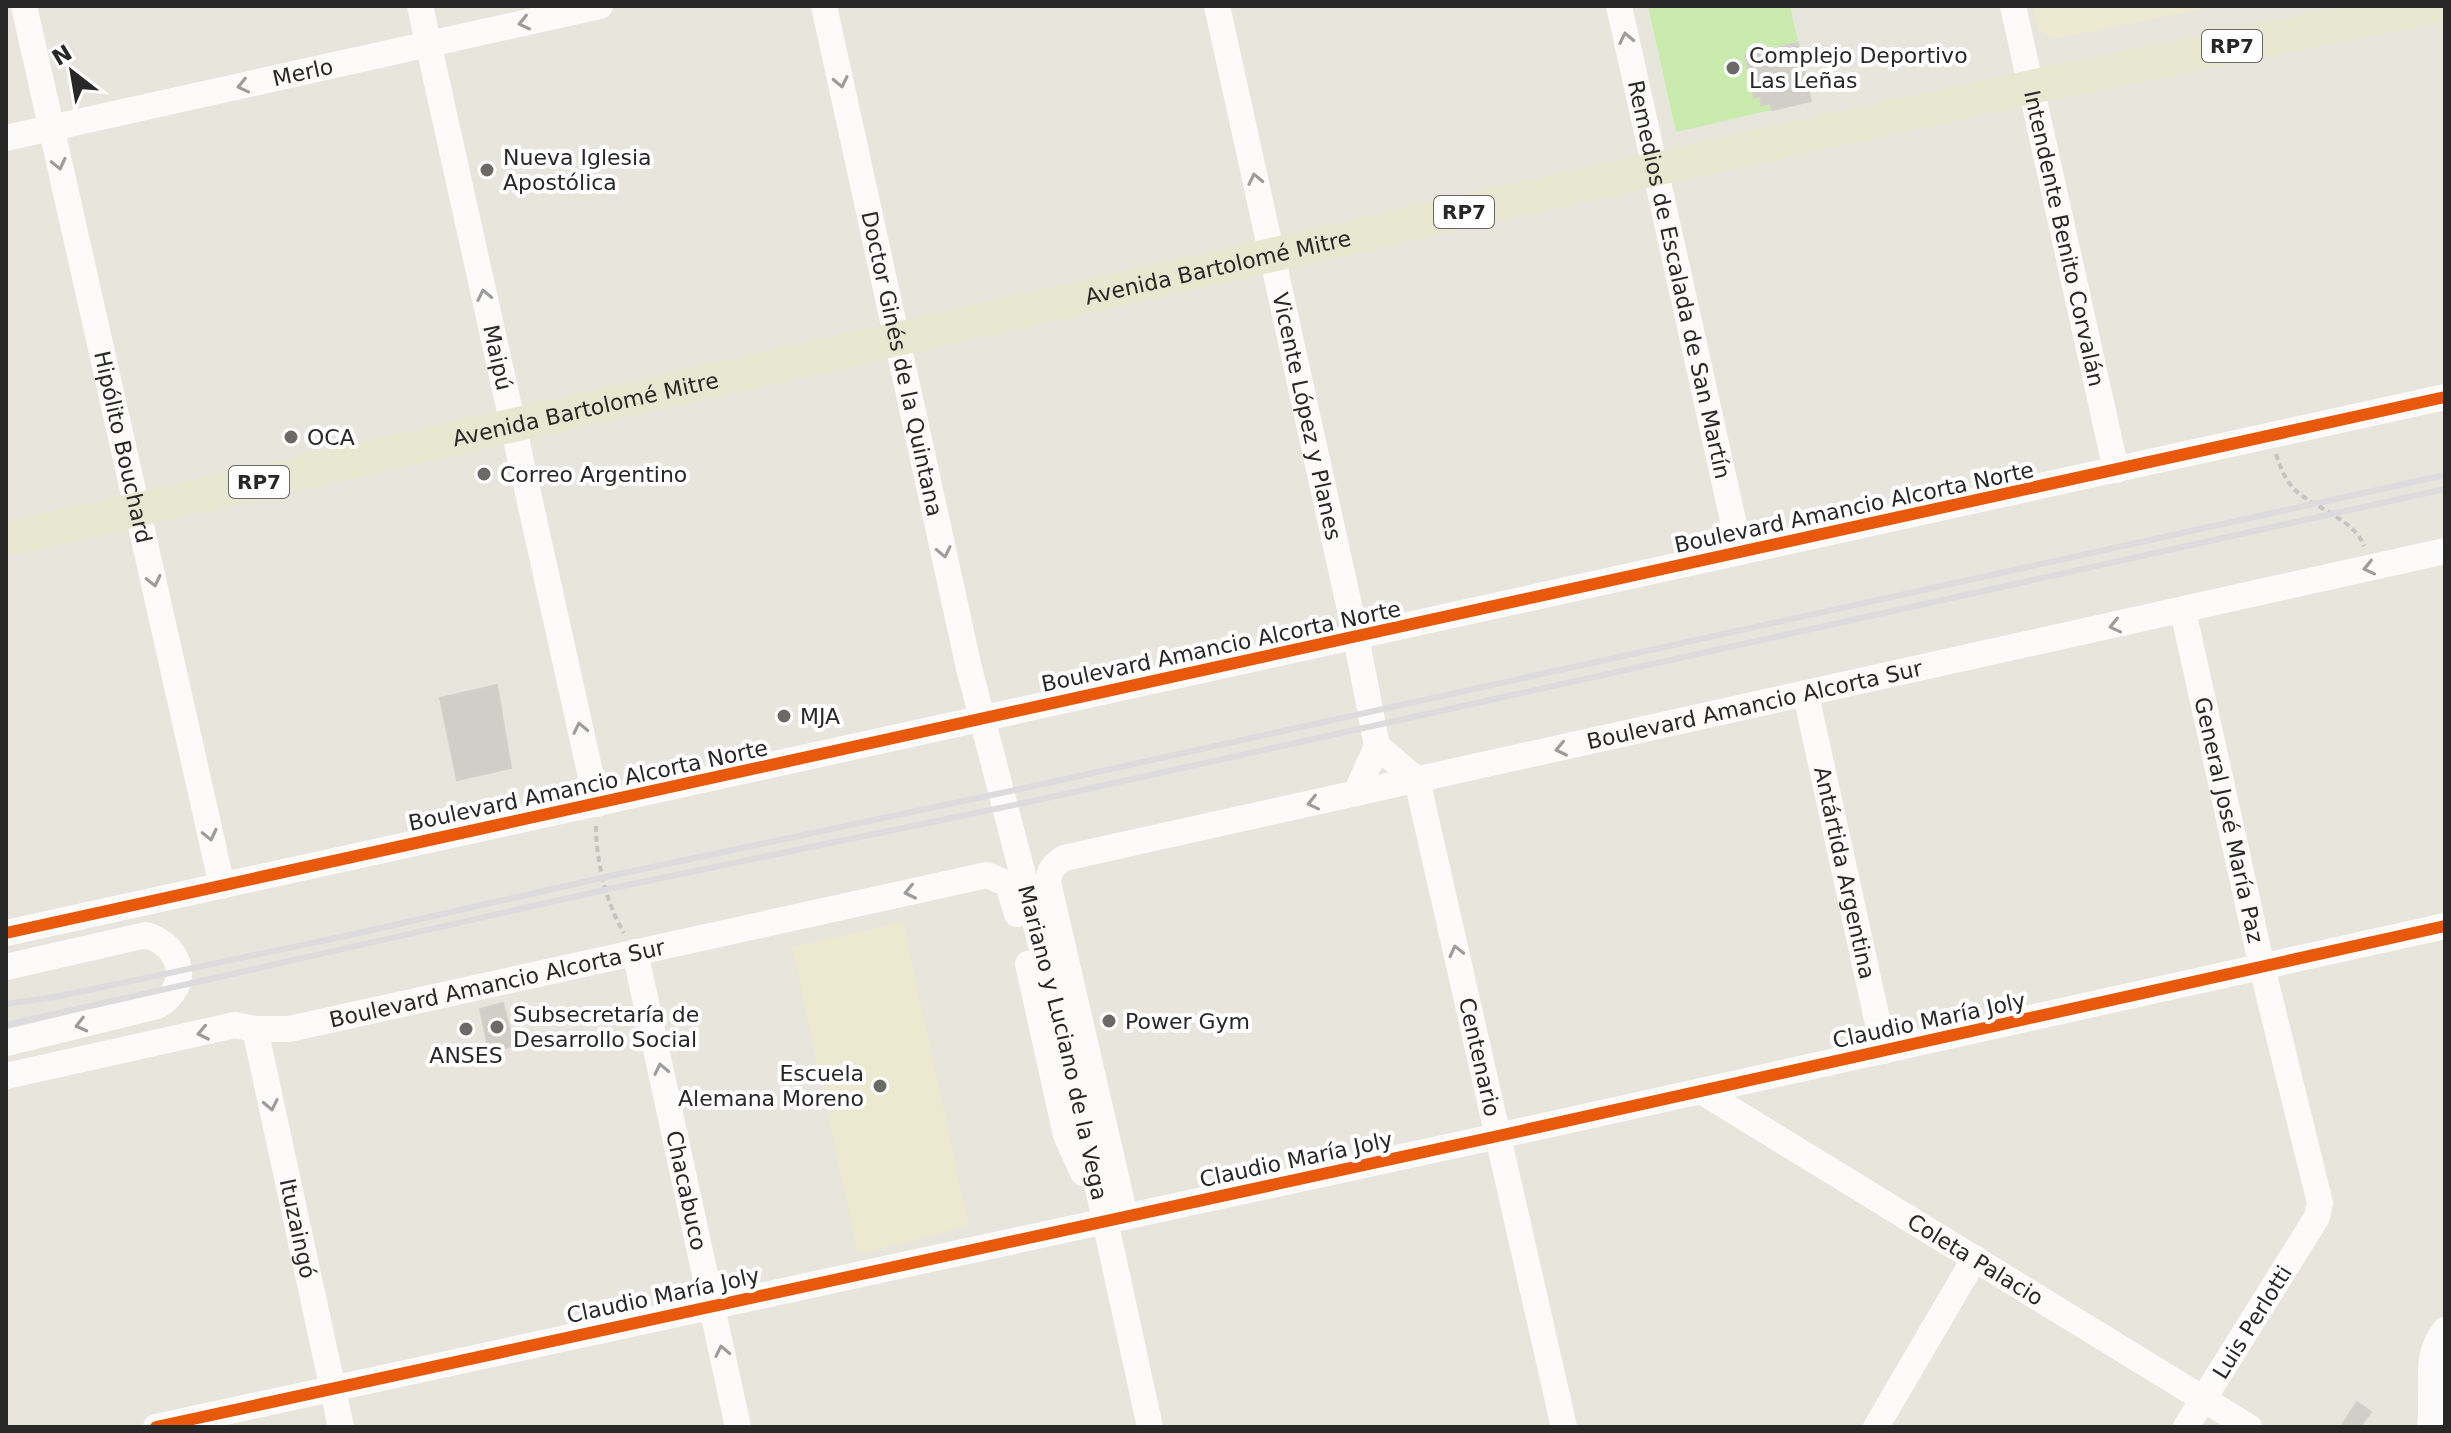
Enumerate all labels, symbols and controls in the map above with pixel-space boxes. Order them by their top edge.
one-way arrow [518,14,532,31]
road number: RP7 [2202,30,2262,62]
north arrow [32,32,112,112]
one-way arrow [1618,32,1635,45]
text: N [48,40,76,71]
place label: Complejo Deportivo Las Leñas [1749,43,1968,93]
street label: Merlo [270,54,335,91]
marker: Complejo Deportivo Las Leñas [1724,59,1742,77]
one-way arrow [832,75,849,88]
one-way arrow [237,77,251,94]
street label: Remedios de Escalada de San Martín [1623,78,1735,481]
street label: Intendente Benito Corvalán [2019,88,2109,389]
place label: Nueva Iglesia Apostólica [503,145,652,195]
one-way arrow [50,157,67,170]
marker: Nueva Iglesia Apostólica [478,161,496,179]
one-way arrow [1247,173,1264,186]
road number: RP7 [1434,196,1494,228]
street label: Doctor Ginés de la Quintana [856,209,947,519]
street label: Avenida Bartolomé Mitre [1083,226,1353,310]
one-way arrow [476,289,493,303]
street label: Vicente López y Planes [1267,290,1346,542]
street label: Maipú [478,322,517,393]
street label: Hipólito Bouchard [89,349,156,546]
street label: Avenida Bartolomé Mitre [450,367,721,451]
place label: OCA [307,425,355,450]
marker: OCA [282,428,300,446]
street label: Boulevard Amancio Alcorta Norte [1672,457,2036,558]
place label: Correo Argentino [500,462,687,487]
marker: Correo Argentino [475,465,493,483]
road number: RP7 [229,466,289,498]
one-way arrow [935,545,952,559]
one-way arrow [2362,559,2376,576]
one-way arrow [145,574,162,588]
street label: Boulevard Amancio Alcorta Norte [1039,596,1403,697]
one-way arrow [2109,617,2123,634]
street label: Boulevard Amancio Alcorta Sur [1584,655,1926,754]
street label: General José María Paz [2189,695,2268,945]
place label: MJA [800,704,840,729]
marker: MJA [775,707,793,725]
one-way arrow [572,721,589,735]
street label: Boulevard Amancio Alcorta Norte [406,735,770,836]
one-way arrow [1554,740,1568,757]
street label: Antártida Argentina [1809,764,1880,981]
one-way arrow [1307,794,1321,811]
one-way arrow [201,828,218,842]
one-way arrow [904,883,918,900]
street label: Mariano y Luciano de la Vega [1013,883,1112,1202]
street label: Boulevard Amancio Alcorta Sur [327,934,668,1033]
one-way arrow [1448,945,1465,958]
street label: Claudio María Joly [1830,988,2028,1053]
street label: Centenario [1454,995,1505,1119]
place label: Subsecretaría de Desarrollo Social [513,1002,699,1052]
place label: Power Gym [1125,1009,1250,1034]
marker: Power Gym [1100,1012,1118,1030]
one-way arrow [75,1015,89,1032]
marker: Subsecretaría de Desarrollo Social [488,1018,506,1036]
marker: ANSES [457,1020,475,1038]
one-way arrow [197,1024,210,1041]
place label: ANSES [429,1043,503,1068]
place label: Escuela Alemana Moreno [678,1061,864,1111]
one-way arrow [653,1063,670,1077]
marker: Escuela Alemana Moreno [871,1077,889,1095]
one-way arrow [262,1098,279,1111]
street label: Claudio María Joly [1197,1127,1395,1192]
street label: Chacabuco [661,1128,711,1253]
street label: Ituzaingó [275,1176,321,1281]
street label: Coleta Palacio [1903,1209,2048,1311]
street label: Luis Perlotti [2208,1261,2297,1383]
street label: Claudio María Joly [564,1263,762,1328]
one-way arrow [714,1344,731,1358]

